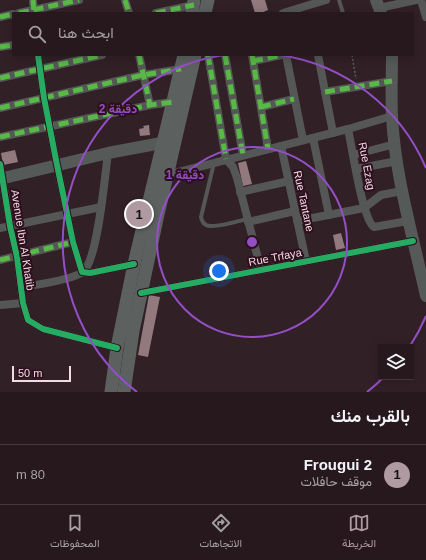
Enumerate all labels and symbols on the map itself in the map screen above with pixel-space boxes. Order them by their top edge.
text: 2 دقيقة [99,102,137,116]
street label: Rue Ezag [357,141,377,191]
text: 1 دقيقة [166,168,204,182]
street label: Rue Tantane [292,169,316,233]
street label: Avenue Ibn Al Khatib [9,189,37,291]
pin: 1 [126,199,152,229]
centre of rings [245,235,259,249]
street label: Rue Trfaya [247,246,303,268]
your location [209,261,229,281]
scale bar [12,364,71,383]

